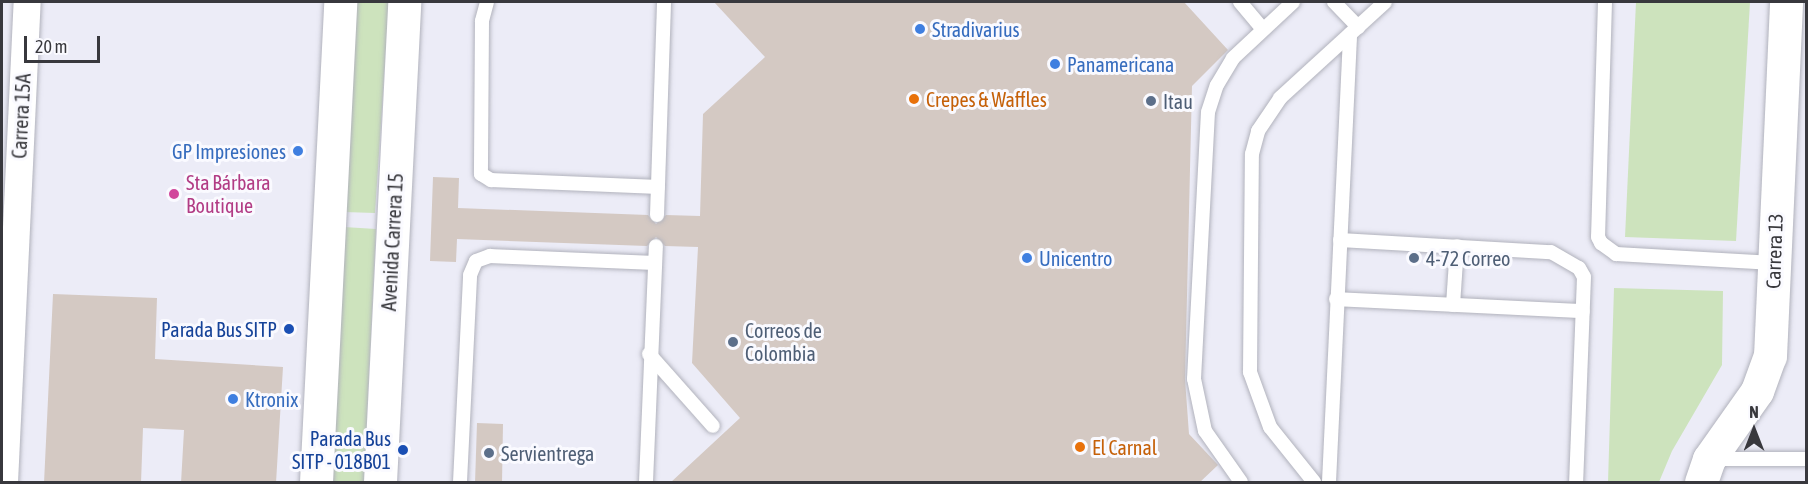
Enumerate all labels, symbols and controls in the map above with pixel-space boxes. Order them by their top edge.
place label: Stradivarius [932,17,1020,41]
marker: Stradivarius [913,22,927,36]
scale bar [27,24,104,62]
text: 20 m [35,36,67,57]
place label: Panamericana [1067,52,1174,76]
marker: Panamericana [1048,57,1062,71]
street label: Carrera 15A [7,73,35,159]
place label: Crepes & Waffles [926,87,1047,111]
place label: Itau [1163,89,1193,113]
marker: Crepes & Waffles [907,92,921,106]
marker: Itau [1144,94,1158,108]
place label: GP Impresiones [172,139,286,163]
marker: GP Impresiones [291,144,305,158]
place label: Sta Bárbara Boutique [186,170,270,217]
street label: Avenida Carrera 15 [376,172,408,312]
marker: Sta Bárbara Boutique [167,187,181,201]
street label: Carrera 13 [1761,213,1787,289]
place label: Unicentro [1039,246,1112,270]
place label: 4-72 Correo [1426,246,1511,270]
marker: Unicentro [1020,251,1034,265]
marker: 4-72 Correo [1407,251,1421,265]
place label: Parada Bus SITP [161,317,277,341]
place label: Correos de Colombia [745,318,822,365]
marker: Parada Bus SITP [282,322,296,336]
marker: Correos de Colombia [726,335,740,349]
place label: Ktronix [245,387,298,411]
marker: Ktronix [226,392,240,406]
north arrow [1724,400,1784,460]
text: N [1749,403,1759,421]
place label: Parada Bus SITP - 018B01 [292,426,391,473]
place label: El Carnal [1092,435,1157,459]
marker: El Carnal [1073,440,1087,454]
place label: Servientrega [501,441,594,465]
marker: Parada Bus SITP - 018B01 [396,443,410,457]
marker: Servientrega [482,446,496,460]

